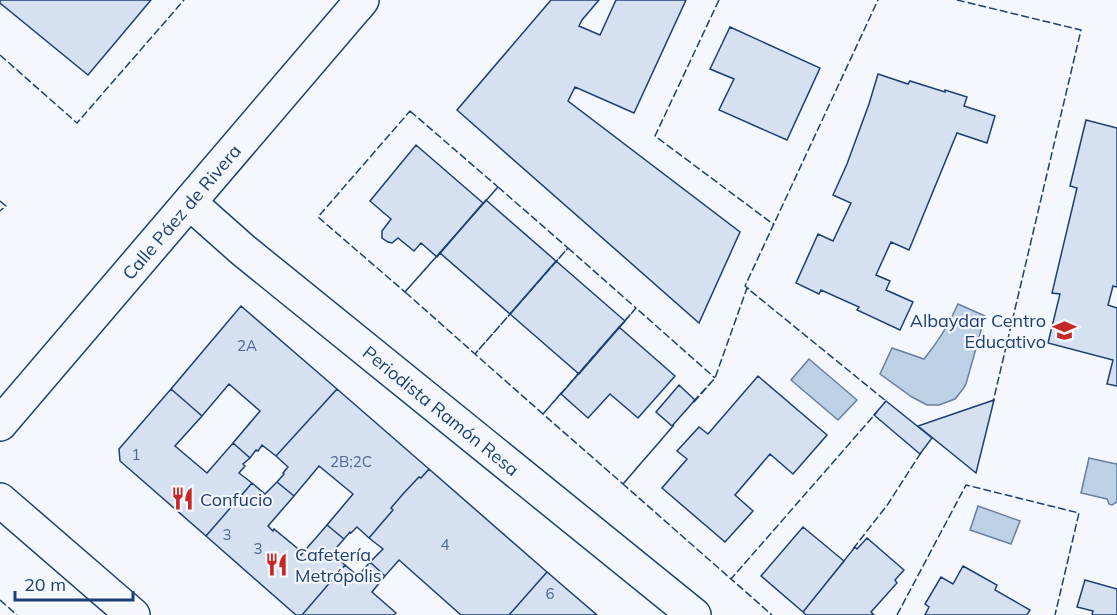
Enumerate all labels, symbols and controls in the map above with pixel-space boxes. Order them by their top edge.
street label: Calle Páez de Rivera [117,139,245,284]
place label: Albaydar Centro Educativo [910,309,1046,353]
school or university icon: Albaydar Centro Educativo [1051,317,1077,343]
house number: 2A [237,336,257,355]
street label: Periodista Ramón Resa [359,340,524,481]
house number: 1 [131,445,141,464]
house number: 2B;2C [330,452,372,471]
restaurant icon: Confucio [169,486,195,512]
place label: Confucio [200,488,272,511]
house number: 3 [222,525,232,544]
house number: 4 [440,535,450,554]
house number: 3 [253,539,263,558]
place label: Cafetería Metrópolis [295,543,382,587]
restaurant icon: Cafetería Metrópolis [264,551,290,577]
scale bar [15,564,134,602]
text: 20 m [24,573,66,596]
house number: 6 [545,584,555,603]

